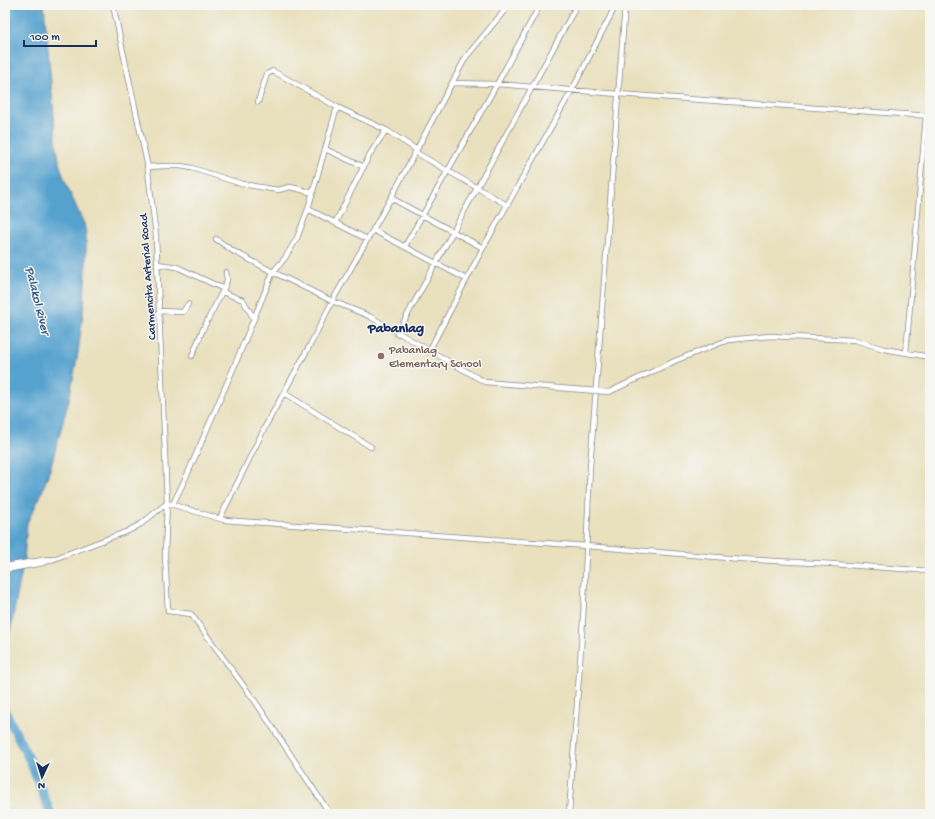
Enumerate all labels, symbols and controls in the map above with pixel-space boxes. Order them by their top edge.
scale bar [24,22,96,48]
text: 100 m [29,31,60,45]
street label: Carmencita Arterial Road [138,212,160,340]
water label: Palakol River [21,265,53,339]
district label: Pabanlag [367,321,424,338]
place label: Pabanlag Elementary School [388,344,482,372]
marker: Pabanlag Elementary School [376,351,386,361]
north arrow [22,757,62,797]
text: N [37,779,45,791]

